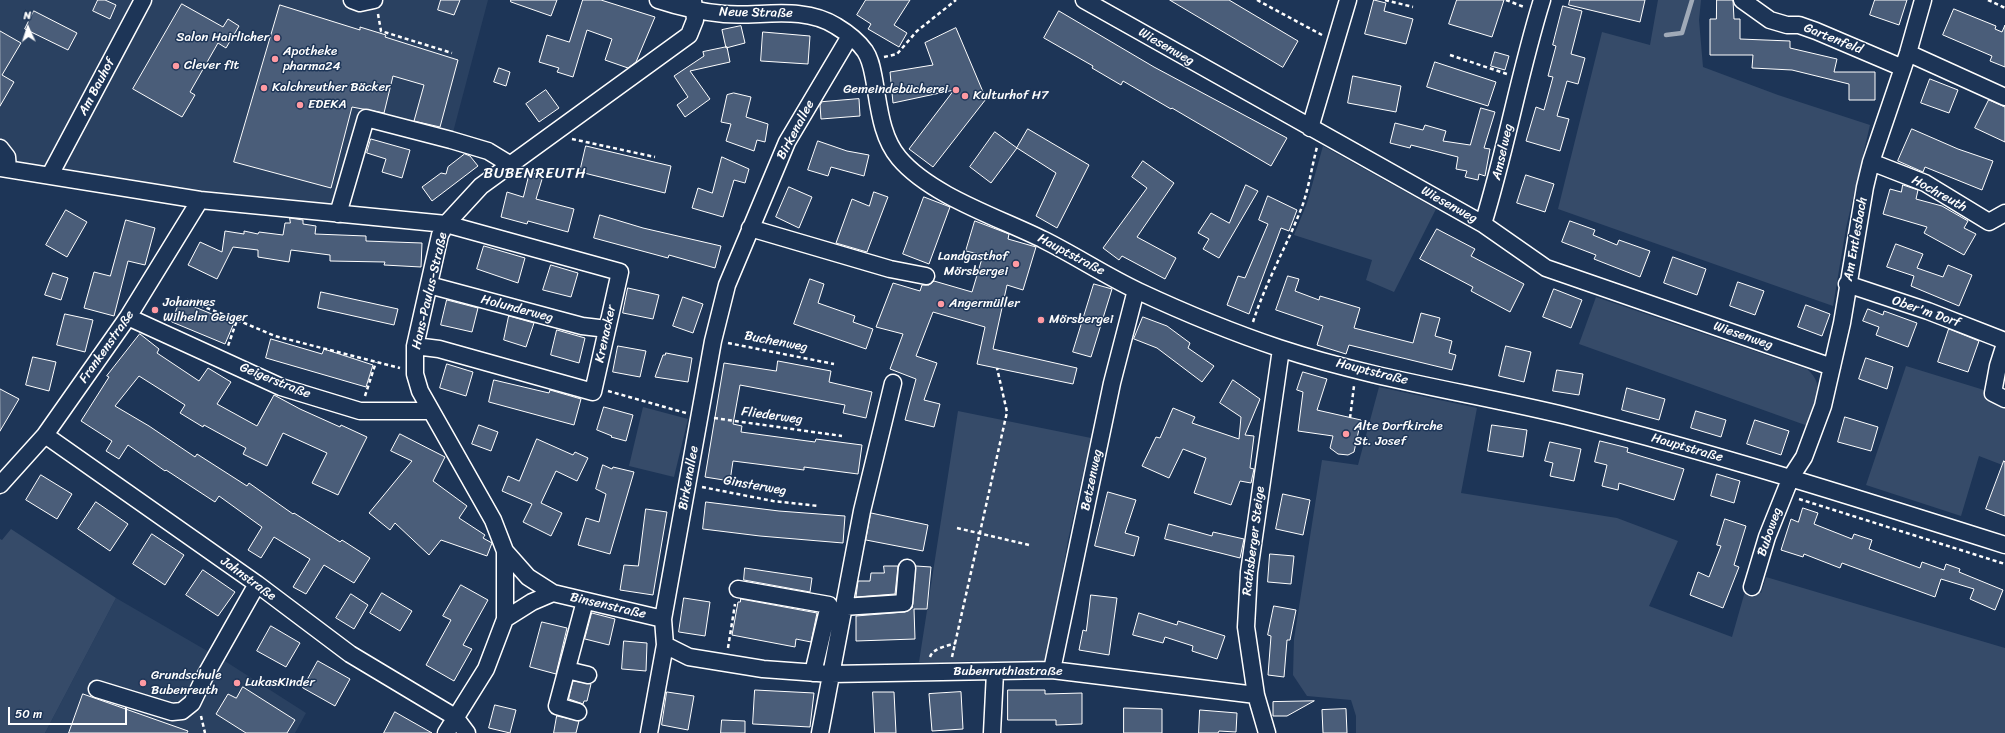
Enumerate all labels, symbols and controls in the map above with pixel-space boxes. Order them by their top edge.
street label: Neue Straße [719,5,793,21]
text: N [23,6,32,25]
north arrow [8,8,48,48]
street label: Gartenfeld [1801,20,1865,58]
street label: Wiesenweg [1135,25,1197,69]
place label: Salon Hairlicher [176,30,269,46]
marker: Salon Hairlicher [272,33,282,43]
place label: Apotheke pharma24 [283,44,341,75]
marker: Apotheke pharma24 [270,54,280,64]
street label: Am Bauhof [75,56,119,118]
place label: Clever fit [184,58,239,74]
marker: Clever fit [171,61,181,71]
place label: Kalchreuther Bäcker [272,80,390,96]
place label: Gemeindebücherei [843,82,948,98]
marker: Kalchreuther Bäcker [259,83,269,93]
marker: Gemeindebücherei [951,85,961,95]
place label: Kulturhof H7 [973,88,1048,104]
marker: Kulturhof H7 [960,91,970,101]
place label: EDEKA [308,97,347,113]
street label: Birkenallee [774,98,818,162]
marker: EDEKA [295,100,305,110]
street label: Amselweg [1489,122,1517,182]
district label: BUBENREUTH [483,165,587,183]
street label: Hochreuth [1909,172,1969,216]
street label: Wiesenweg [1418,183,1480,227]
street label: Am Entlesbach [1841,196,1871,282]
street label: Hans-Paulus-Straße [409,231,451,351]
street label: Hauptstraße [1035,231,1107,279]
place label: Landgasthof Mörsbergei [938,249,1008,280]
marker: Landgasthof Mörsbergei [1011,259,1021,269]
street label: Holunderweg [479,292,555,326]
street label: Ober'm Dorf [1890,293,1962,331]
place label: Johannes Wilhelm Geiger [163,295,247,326]
place label: Angermüller [949,296,1019,312]
marker: Angermüller [936,299,946,309]
street label: Krenacker [592,304,620,364]
marker: Johannes Wilhelm Geiger [150,305,160,315]
street label: Frankenstraße [76,308,138,386]
place label: Mörsbergei [1049,312,1113,328]
marker: Mörsbergei [1036,315,1046,325]
street label: Wiesenweg [1711,319,1775,353]
street label: Buchenweg [743,328,809,356]
street label: Hauptstraße [1334,356,1410,388]
street label: Geigerstraße [237,360,313,402]
street label: Fliederweg [740,404,804,428]
place label: Alte Dorfkirche St. Josef [1354,419,1443,450]
marker: Alte Dorfkirche St. Josef [1341,429,1351,439]
street label: Hauptstraße [1649,430,1725,466]
street label: Birkenallee [676,445,702,511]
street label: Betzenweg [1078,448,1106,512]
street label: Ginsterweg [722,473,788,499]
street label: Rathsberger Steige [1240,486,1268,596]
street label: Buboweg [1754,505,1786,559]
street label: Jahnstraße [217,554,279,604]
street label: Binsenstraße [568,590,648,622]
street label: Bubenruthiastraße [953,664,1063,680]
place label: Grundschule Bubenreuth [151,668,221,699]
place label: LukasKinder [245,675,315,691]
marker: Grundschule Bubenreuth [138,678,148,688]
marker: LukasKinder [232,678,242,688]
scale bar [10,699,129,725]
text: 50 m [15,703,42,725]

